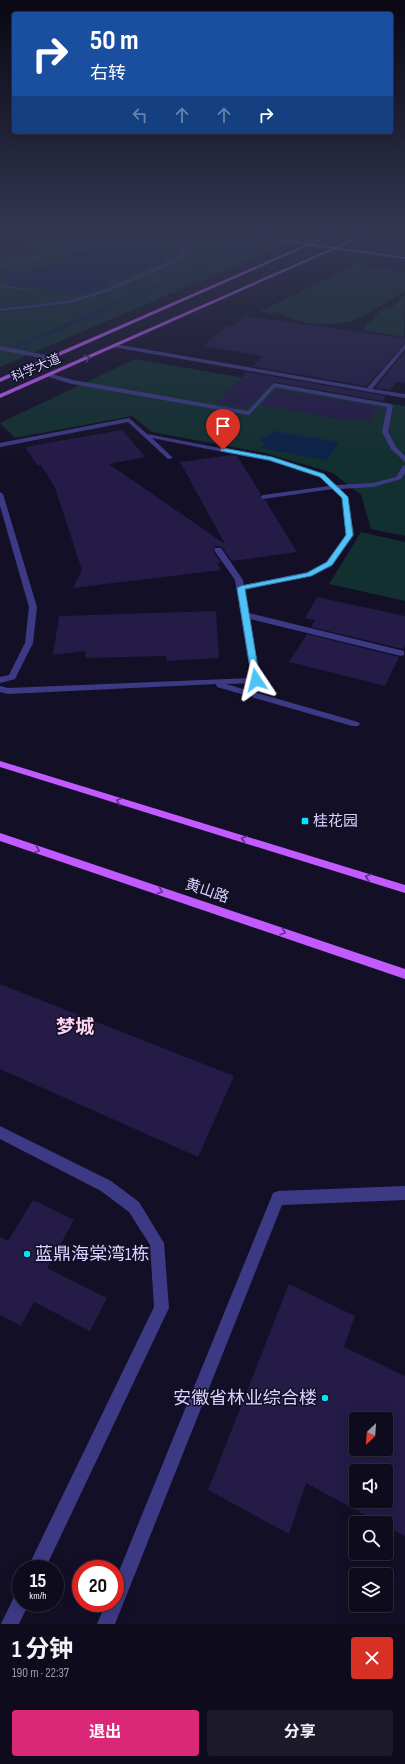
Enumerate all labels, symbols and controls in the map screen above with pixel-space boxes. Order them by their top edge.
text: 50 m [90,24,139,57]
icon: right [24,28,76,80]
text: 右转 [90,63,126,84]
icon: left [129,104,151,126]
icon: ahead [171,104,193,126]
icon: ahead [213,104,235,126]
icon: right [255,104,277,126]
street label: 科学大道 [9,350,63,386]
one-way arrow [83,355,91,363]
pin [206,409,240,450]
icon: arrive [212,415,234,437]
position arrow [235,659,277,701]
one-way arrow [116,797,123,805]
place label: 桂花园 [313,812,358,831]
marker: 桂花园 [300,816,310,826]
one-way arrow [240,835,247,844]
one-way arrow [33,845,40,853]
one-way arrow [364,873,371,882]
street label: 黄山路 [183,875,231,907]
one-way arrow [157,886,164,895]
one-way arrow [280,928,287,936]
district label: 梦城 [56,1016,94,1039]
place label: 蓝鼎海棠湾1栋 [35,1244,149,1265]
marker: 蓝鼎海棠湾1栋 [22,1249,32,1259]
place label: 安徽省林业综合楼 [173,1388,317,1409]
marker: 安徽省林业综合楼 [320,1393,330,1403]
north arrow [349,1412,393,1456]
map controls [349,1412,393,1612]
button: sound [349,1464,393,1508]
button: search [349,1516,393,1560]
speed limit sign: 20 [72,1560,124,1612]
button: layers [349,1568,393,1612]
text: 15 [30,1569,46,1593]
text: km/h [29,1590,47,1602]
text: 1 分钟 [12,1635,73,1664]
button: close [351,1637,393,1679]
text: 190 m · 22:37 [12,1665,69,1681]
button: 退出 [12,1710,199,1756]
button: 分享 [207,1710,393,1756]

